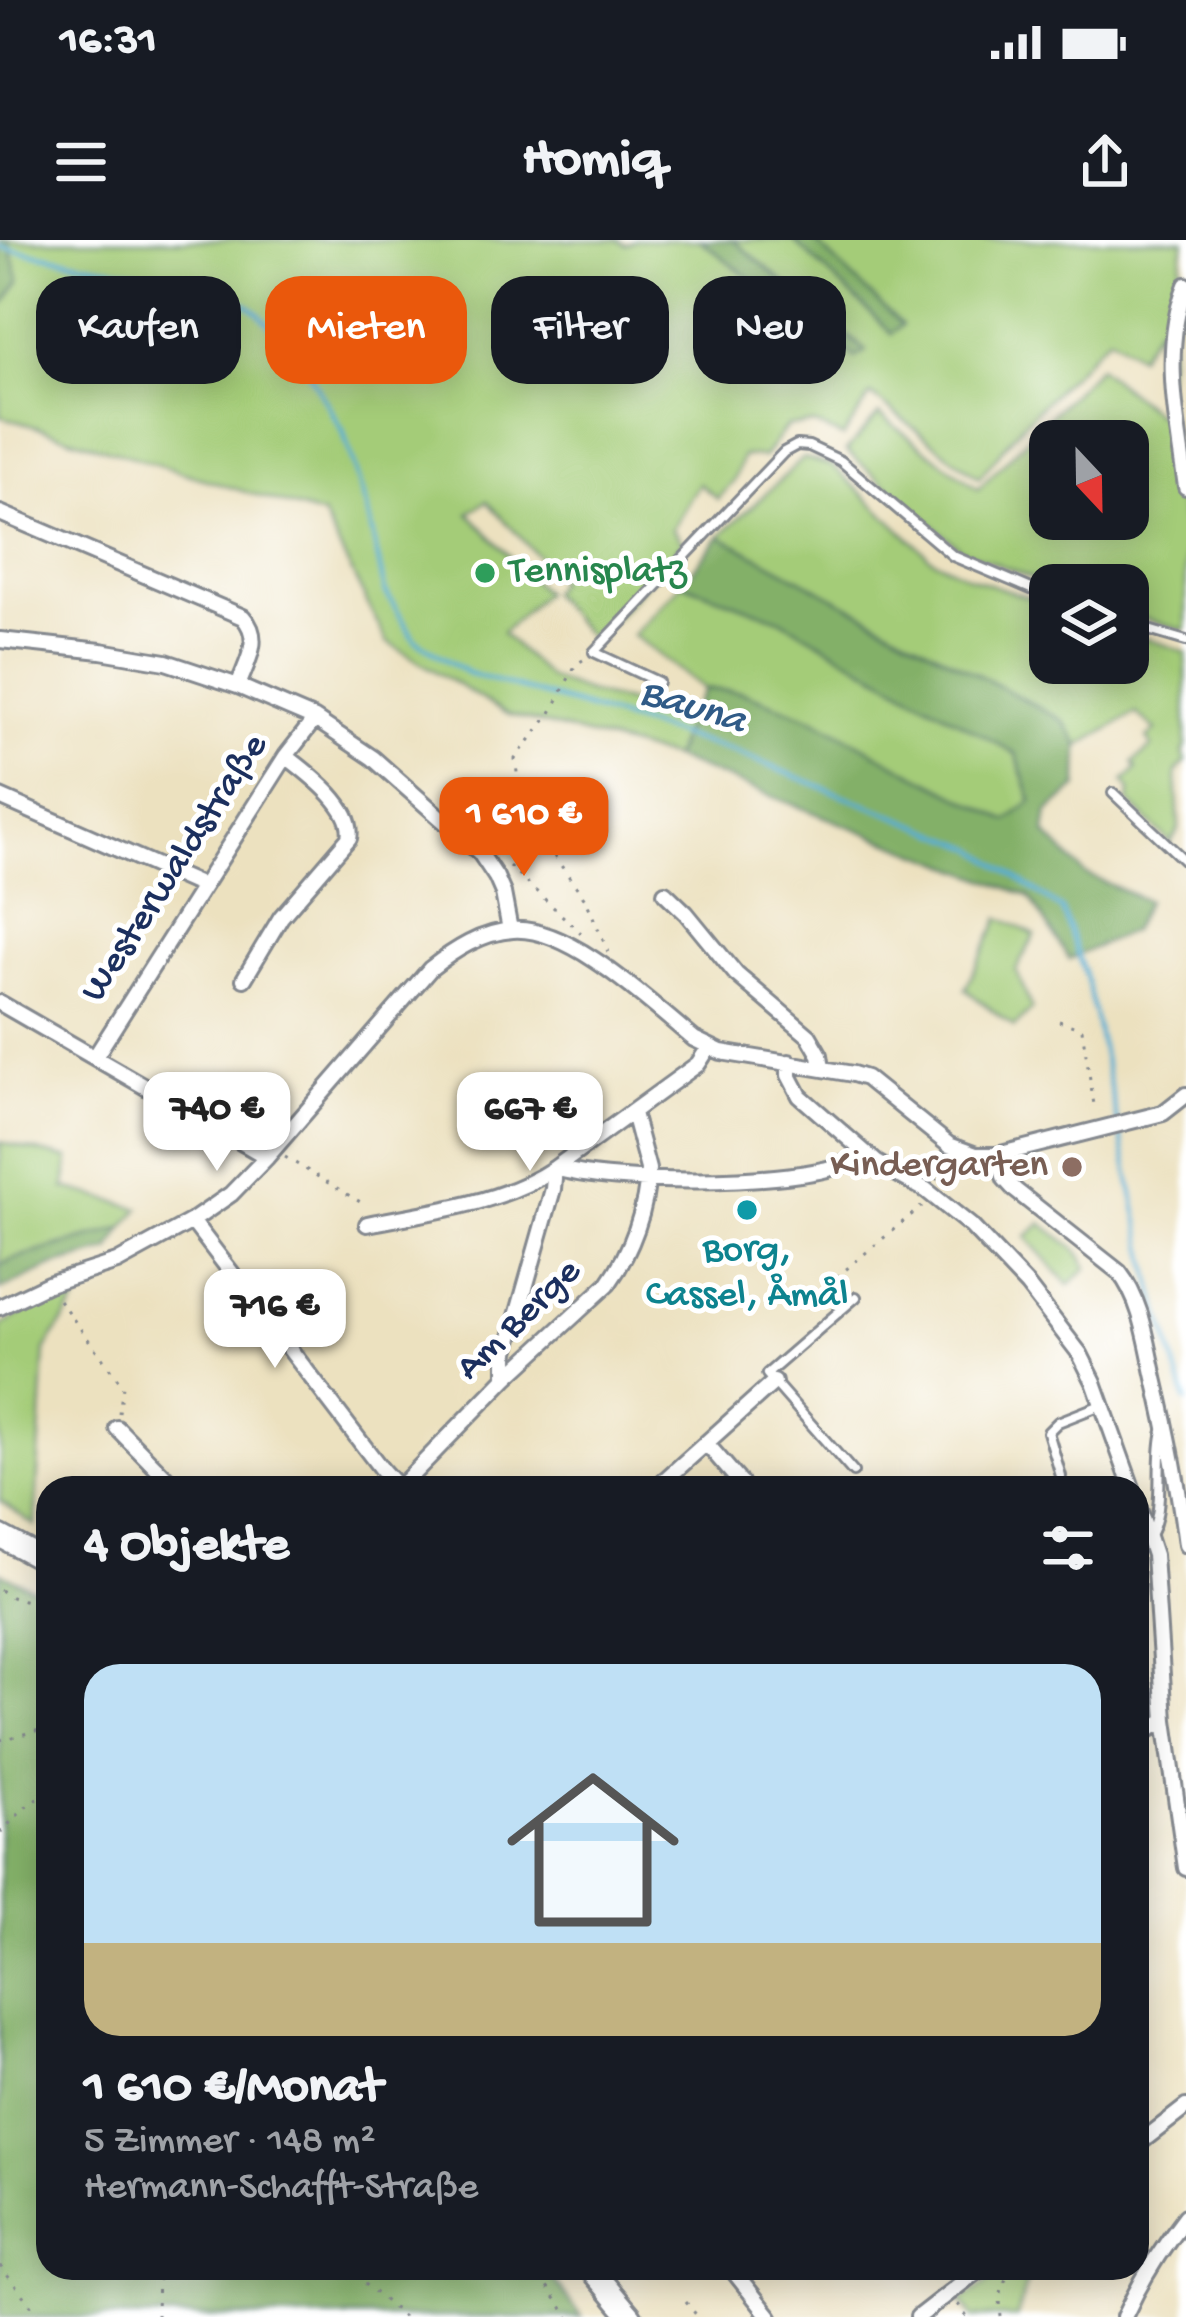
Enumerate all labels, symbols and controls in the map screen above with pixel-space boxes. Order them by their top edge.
text: 16:31 [60,16,157,69]
icon: menu [48,129,114,195]
icon: share [1072,129,1138,195]
text: Homiq [522,130,664,194]
chip: Kaufen [36,276,241,384]
chip: Mieten [265,276,467,384]
chip: Filter [491,276,669,384]
chip: Neu [693,276,846,384]
north arrow [1029,420,1149,540]
map controls [1029,420,1149,684]
place label: Tennisplatz [507,550,688,596]
marker: Tennisplatz [472,560,498,586]
button: layers [1029,564,1149,684]
water label: Bauna [633,670,753,749]
street label: Westerwaldstraße [72,726,280,1012]
pin: 1 610 € [413,777,635,879]
text: 1 610 € [466,793,582,839]
pin: 740 € [133,1072,301,1174]
pin: 667 € [446,1072,614,1174]
text: 740 € [170,1088,264,1134]
text: 667 € [484,1088,576,1134]
place label: Kindergarten [831,1144,1048,1190]
marker: Kindergarten [1059,1154,1085,1180]
marker: Borg, Cassel, Åmål [734,1197,760,1223]
place label: Borg, Cassel, Åmål [646,1229,848,1320]
street label: Am Berge [448,1250,593,1392]
pin: 716 € [191,1269,359,1371]
text: 716 € [231,1285,319,1331]
icon: filters [1035,1515,1101,1581]
text: 4 Objekte [84,1518,289,1578]
icon: home [485,1742,701,1958]
text: 1 610 €/Monat [84,2060,382,2120]
text: 5 Zimmer · 148 m² [84,2120,375,2166]
text: Hermann-Schafft-Straße [84,2166,478,2212]

